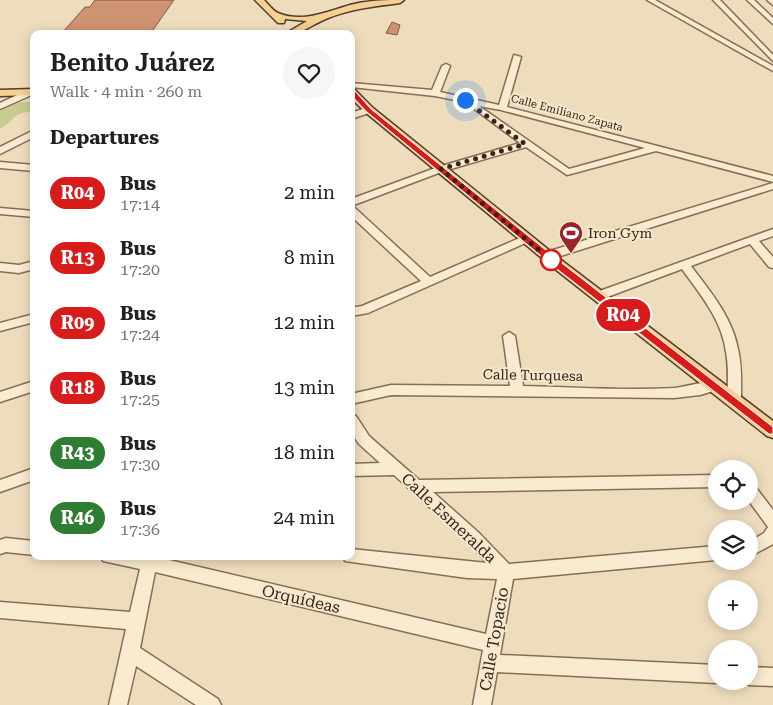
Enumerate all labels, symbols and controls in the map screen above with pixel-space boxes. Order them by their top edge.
button: heart [283,47,335,99]
text: Benito Juárez [50,49,214,77]
text: Walk · 4 min · 260 m [50,82,202,101]
your location [453,88,478,113]
street label: Calle Emiliano Zapata [510,92,624,134]
text: Departures [50,126,159,149]
text: Bus [120,172,156,195]
text: 2 min [284,181,335,204]
text: R04 [61,182,94,203]
text: 17:14 [120,195,160,214]
sports icon: Iron Gym [558,220,584,254]
place label: Iron Gym [588,225,652,241]
text: Bus [120,237,156,260]
text: 8 min [284,246,335,269]
text: R13 [61,247,94,268]
unlabelled marker [540,249,562,271]
text: 17:20 [120,260,160,279]
line badge: R04 [594,299,652,331]
text: Bus [120,302,156,325]
text: R04 [606,304,640,325]
text: 12 min [273,311,335,334]
text: R09 [61,312,94,333]
text: 17:24 [120,325,160,344]
street label: Calle Turquesa [483,366,584,384]
text: Bus [120,367,156,390]
text: 13 min [273,376,335,399]
text: R18 [61,377,94,398]
text: 17:25 [120,390,160,409]
text: Bus [120,432,156,455]
text: 18 min [273,441,335,464]
text: R43 [61,442,94,463]
text: 17:30 [120,455,160,474]
map controls [708,460,758,690]
button: locate [708,460,758,510]
street label: Calle Esmeralda [397,469,501,567]
text: Bus [120,497,156,520]
text: 24 min [273,506,335,529]
text: R46 [61,507,94,528]
text: 17:36 [120,520,160,539]
button: layers [708,520,758,570]
button: + [708,580,758,630]
street label: Orquídeas [260,581,342,617]
street label: Calle Topacio [476,585,513,692]
button: − [708,640,758,690]

